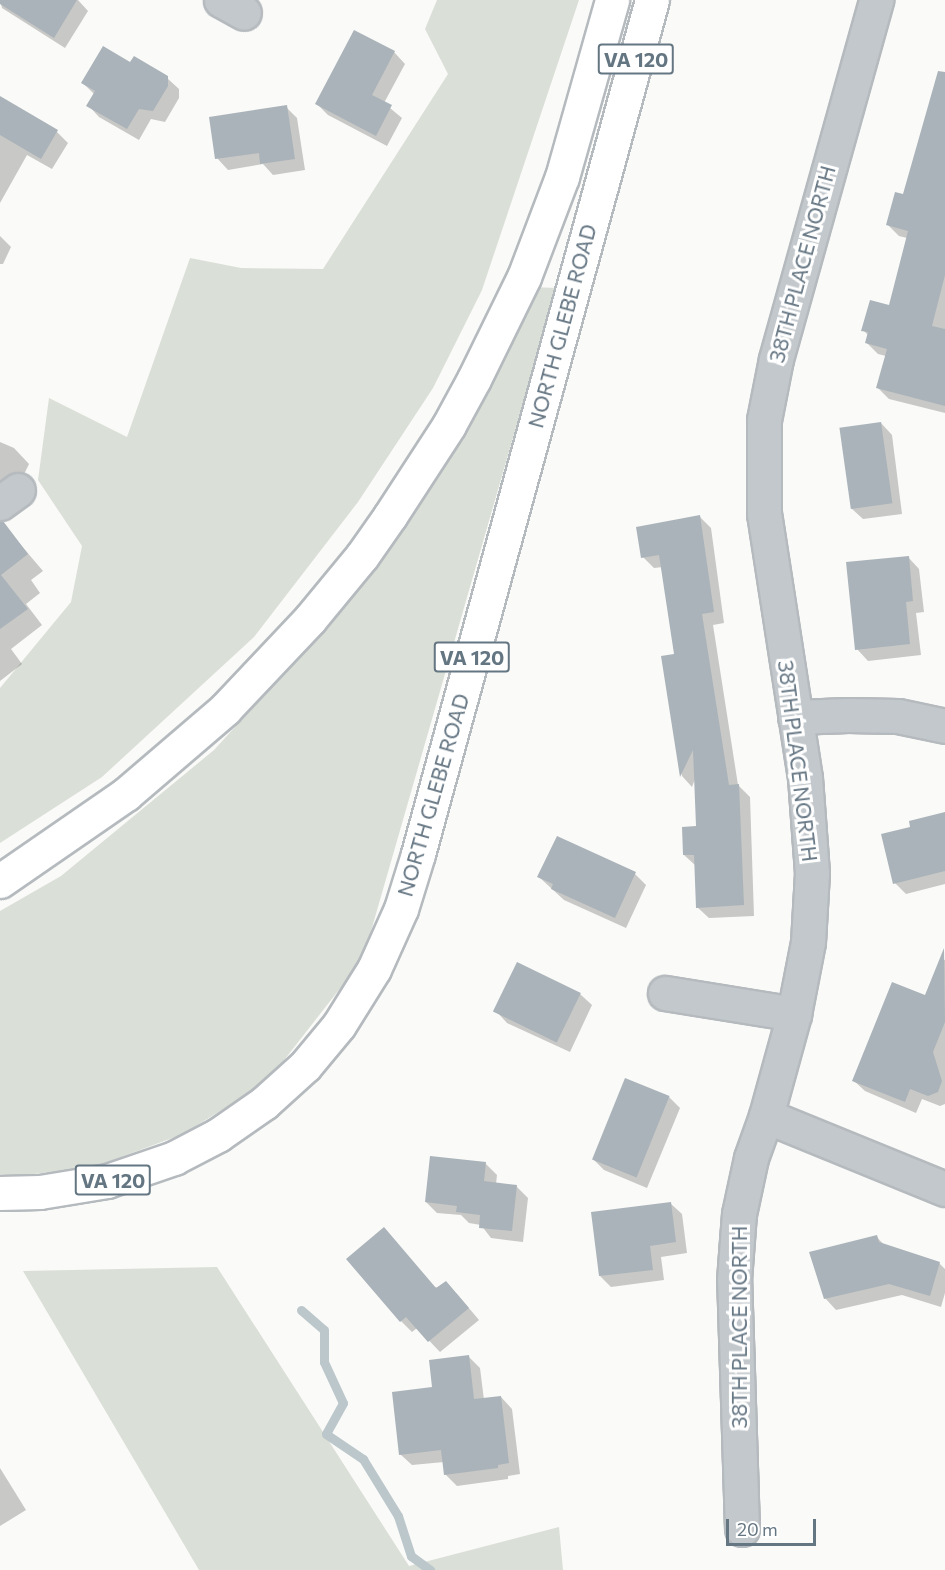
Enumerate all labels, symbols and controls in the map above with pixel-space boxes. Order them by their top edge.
road number: VA 120 [597,42,675,76]
street label: 38TH PLACE NORTH [764,163,840,365]
street label: NORTH GLEBE ROAD [523,221,601,431]
road number: VA 120 [433,640,511,674]
street label: 38TH PLACE NORTH [773,659,823,863]
street label: NORTH GLEBE ROAD [392,691,474,899]
road number: VA 120 [74,1163,152,1197]
street label: 38TH PLACE NORTH [726,1225,752,1429]
scale bar [729,1507,819,1545]
text: 20 m [737,1518,778,1540]

